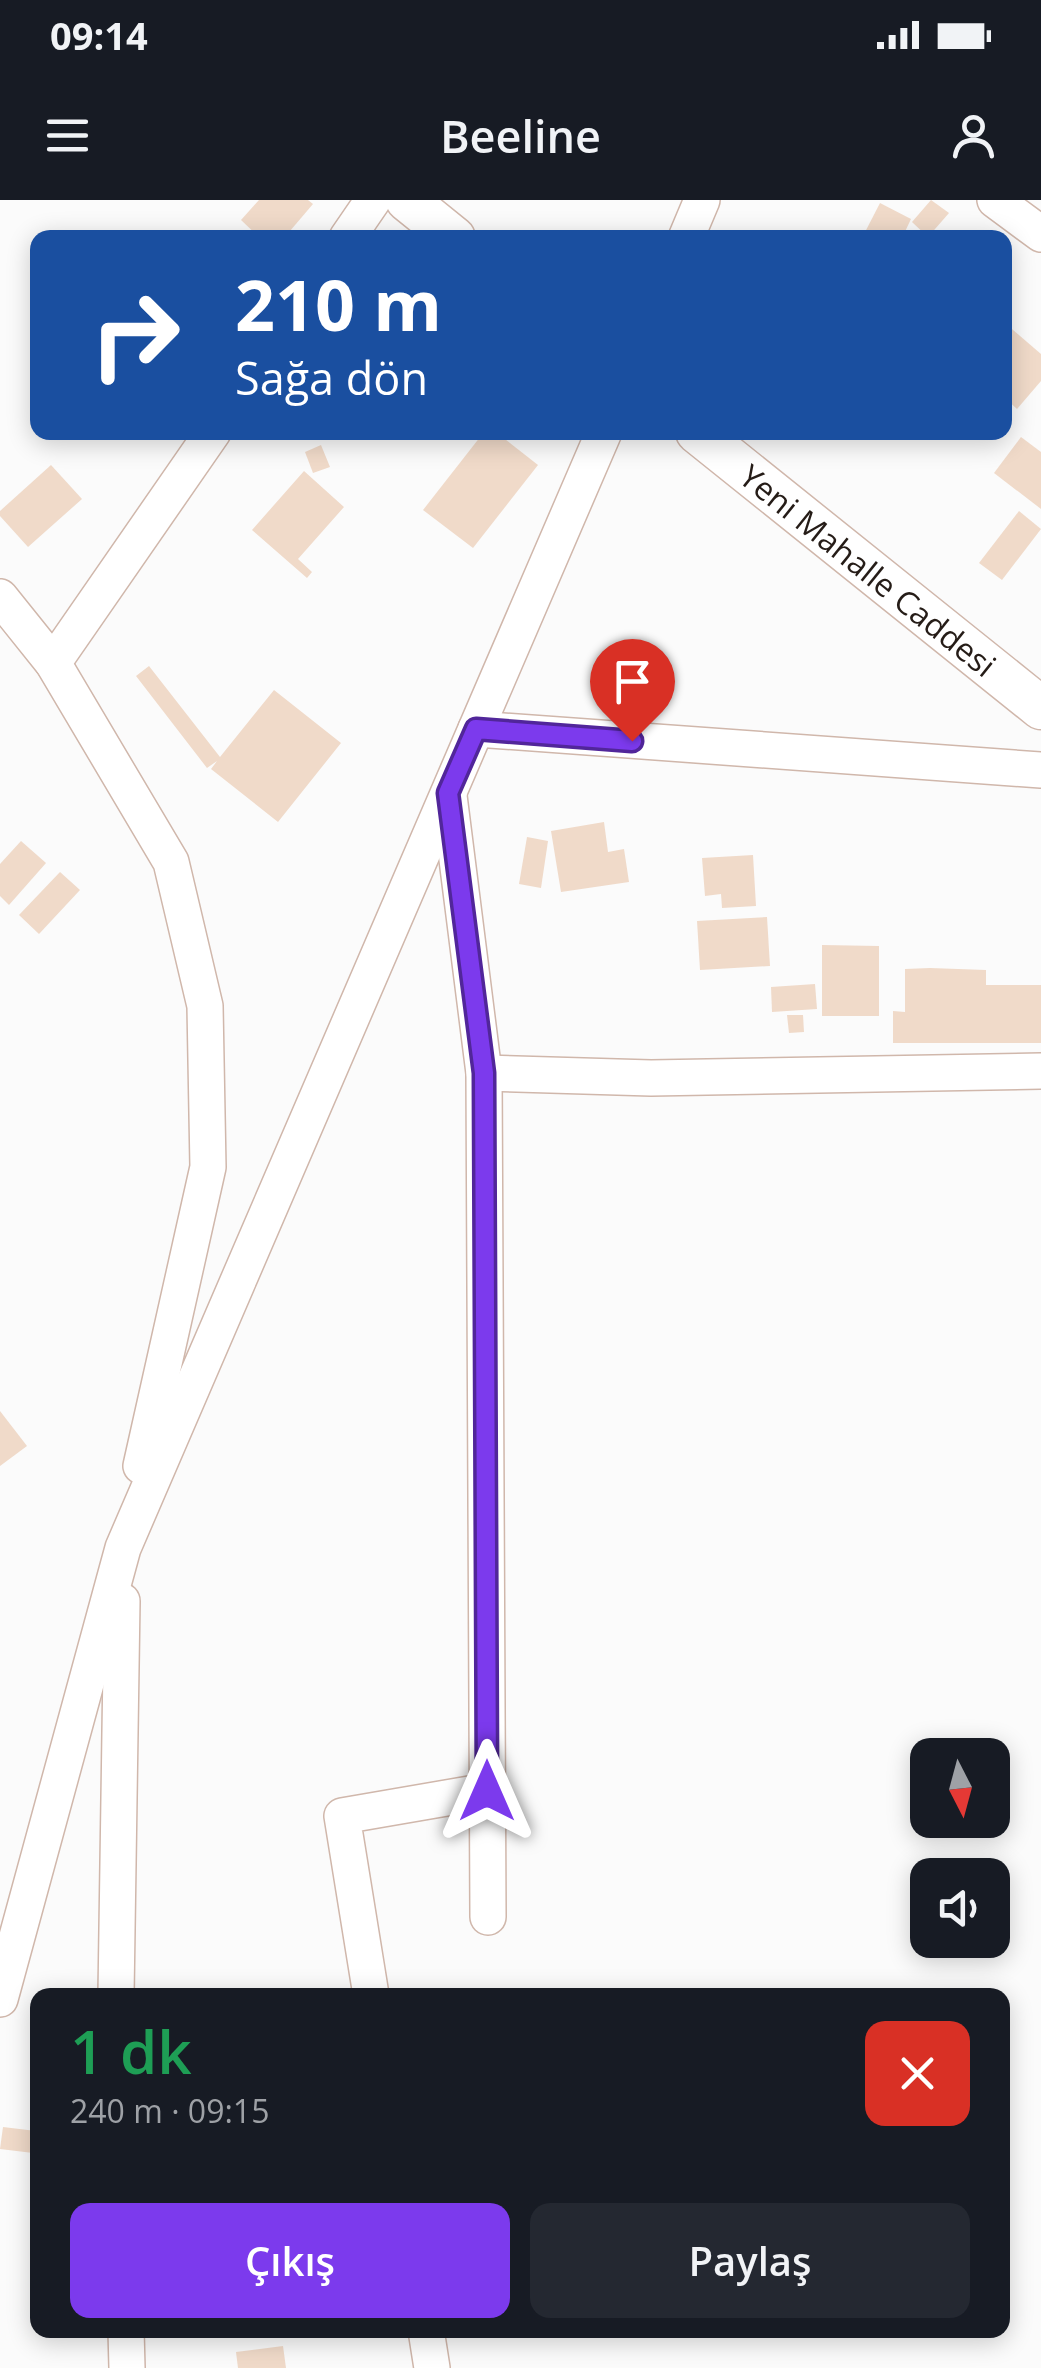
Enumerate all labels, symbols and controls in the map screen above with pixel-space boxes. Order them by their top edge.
text: 09:14 [50,9,148,61]
text: Beeline [440,105,601,166]
icon: menu [40,108,95,163]
icon: person [946,108,1001,163]
text: 210 m [235,256,442,352]
icon: right [70,270,200,400]
text: Sağa dön [235,347,428,408]
street label: Yeni Mahalle Caddesi [732,454,1006,686]
pin [590,639,675,742]
icon: arrive [605,654,660,709]
north arrow [910,1738,1010,1838]
map controls [910,1738,1010,1958]
position arrow [435,1739,539,1843]
button: sound [910,1858,1010,1958]
text: 1 dk [70,2010,192,2092]
button: close [865,2021,970,2126]
text: 240 m · 09:15 [70,2089,269,2132]
button: Çıkış [70,2203,510,2318]
button: Paylaş [530,2203,970,2318]

